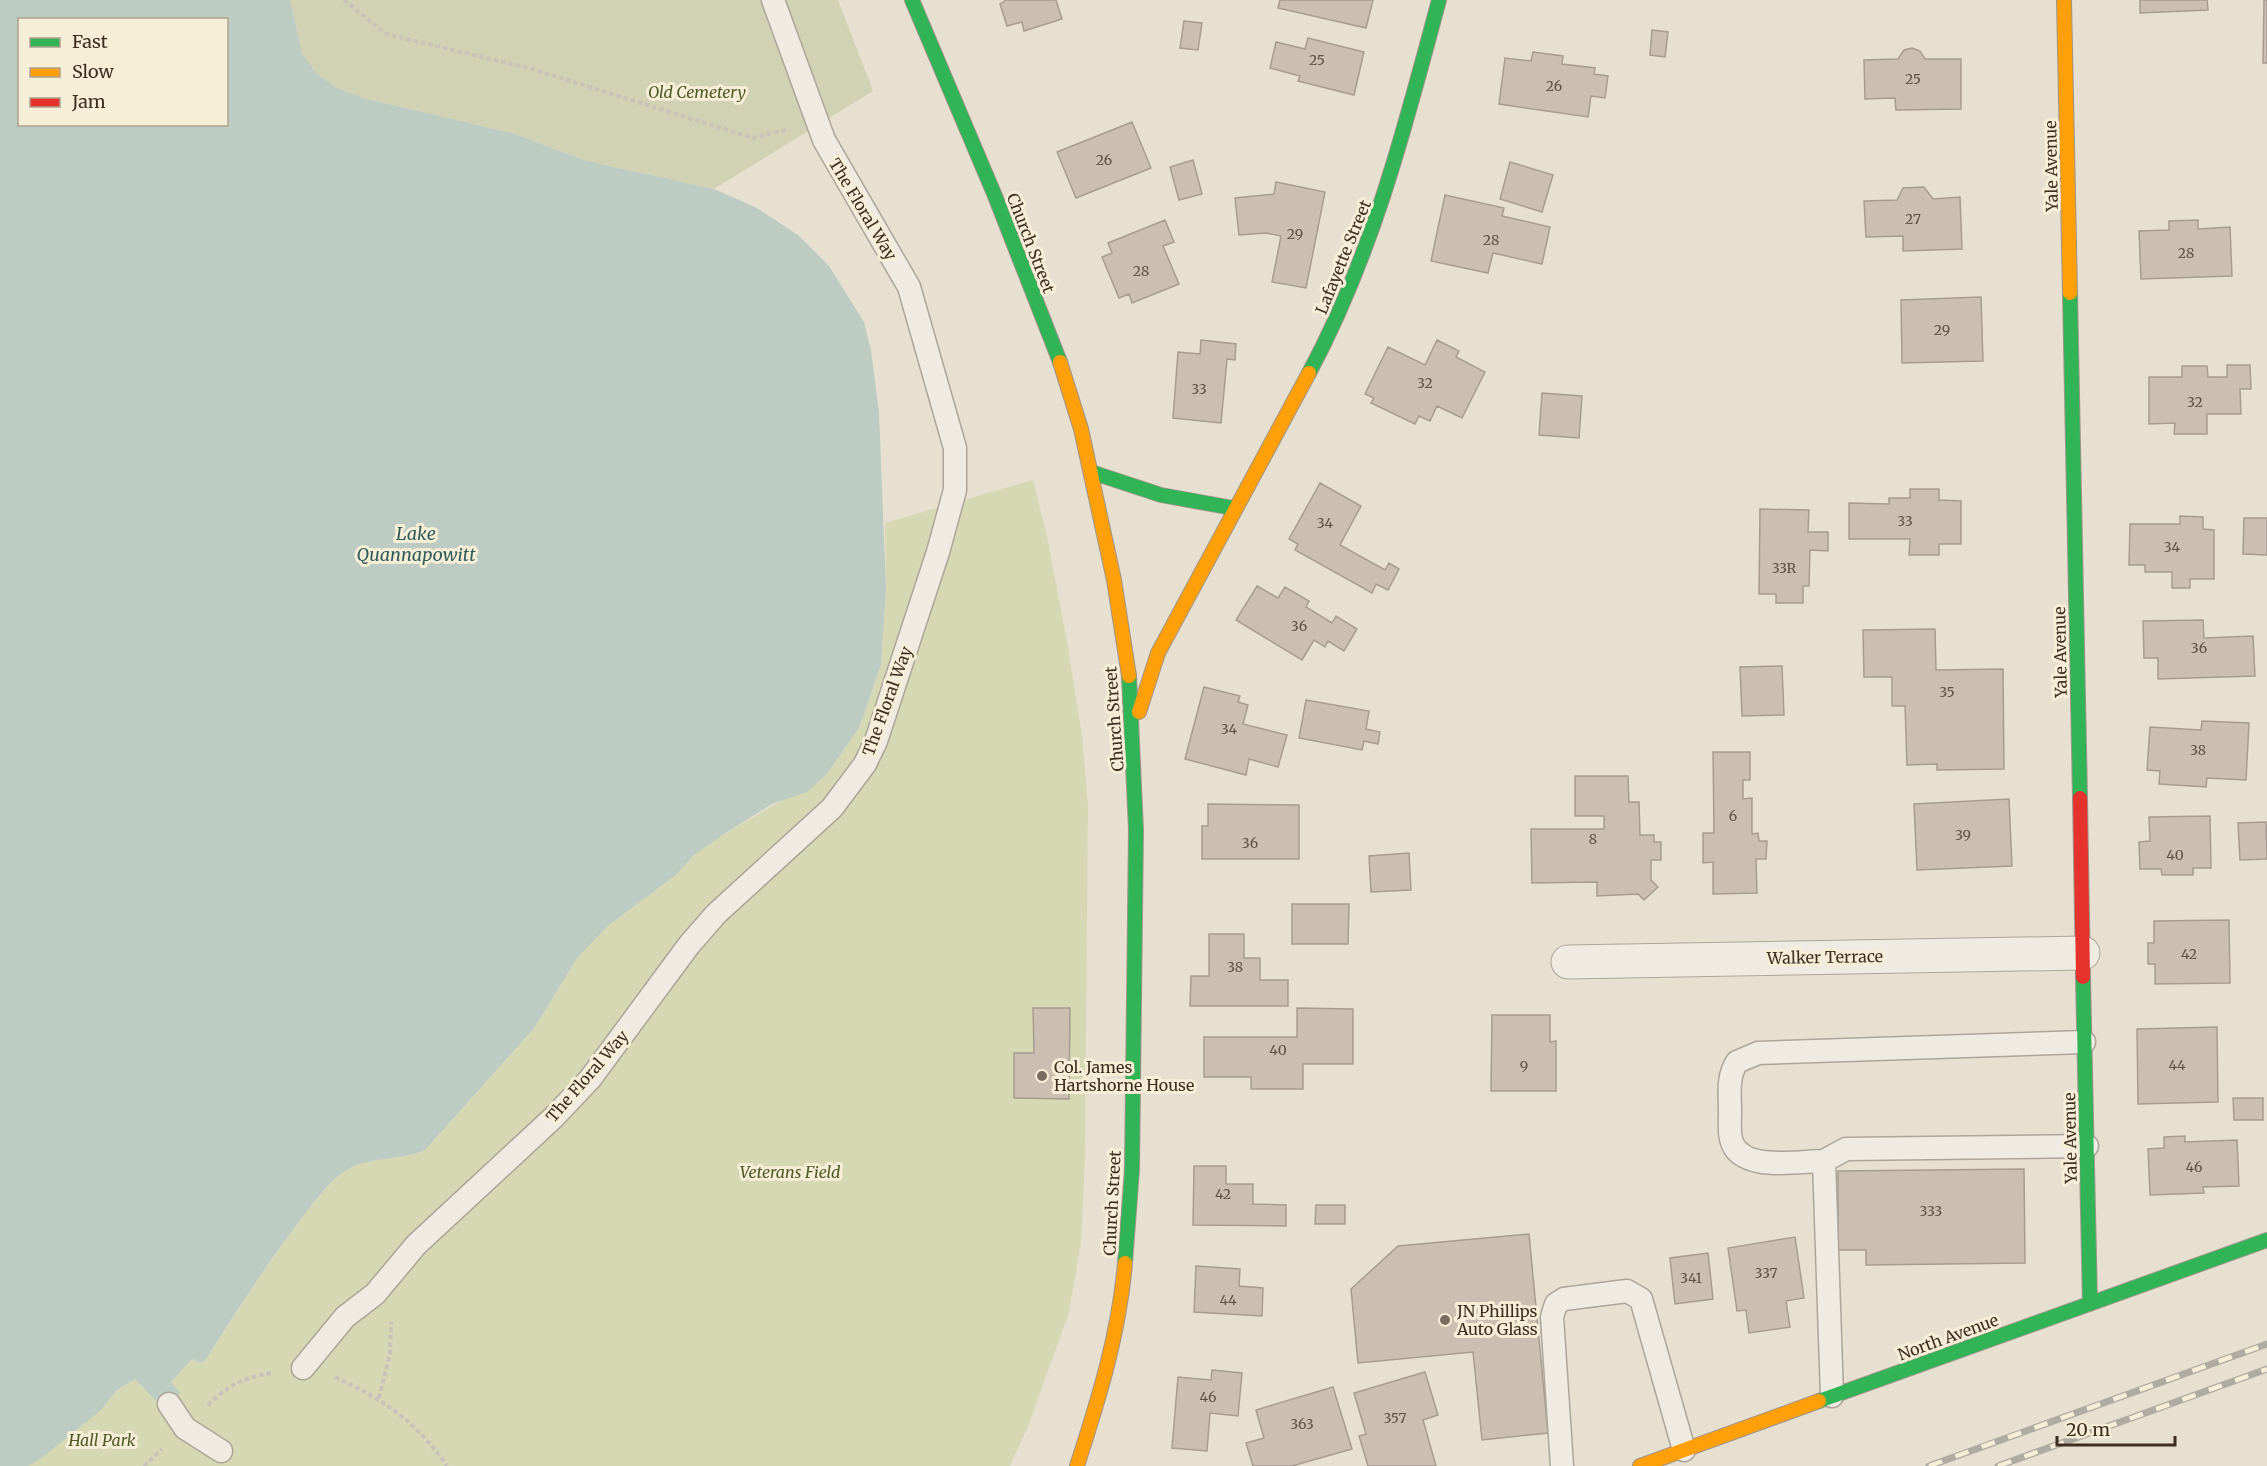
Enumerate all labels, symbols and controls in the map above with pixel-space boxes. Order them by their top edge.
legend [18,18,228,126]
text: Fast [72,30,108,53]
house number: 25 [1309,51,1325,69]
text: Slow [72,60,115,83]
house number: 25 [1905,70,1921,88]
house number: 26 [1546,77,1562,95]
park label: Old Cemetery [648,82,746,102]
text: Jam [71,90,106,113]
street label: Yale Avenue [2040,120,2062,213]
house number: 26 [1096,151,1112,169]
street label: The Floral Way [825,154,902,264]
street label: Church Street [1003,190,1059,296]
street label: Lafayette Street [1311,196,1375,317]
house number: 27 [1905,210,1921,228]
house number: 29 [1287,225,1303,243]
house number: 28 [1483,231,1499,249]
house number: 28 [2178,244,2194,262]
house number: 28 [1133,262,1149,280]
house number: 29 [1934,321,1950,339]
house number: 32 [1417,374,1433,392]
house number: 33 [1191,380,1207,398]
house number: 32 [2187,393,2203,411]
house number: 33 [1897,512,1913,530]
house number: 34 [1317,514,1334,532]
water label: Lake Quannapowitt [357,522,476,566]
house number: 34 [2164,538,2181,556]
house number: 33R [1772,559,1797,577]
street label: Yale Avenue [2049,606,2071,699]
house number: 36 [1291,617,1307,635]
house number: 36 [2191,639,2207,657]
street label: The Floral Way [858,643,916,759]
street label: Church Street [1100,665,1128,772]
house number: 35 [1939,683,1955,701]
house number: 34 [1221,720,1238,738]
house number: 38 [2190,741,2206,759]
house number: 6 [1729,807,1737,825]
house number: 39 [1955,826,1971,844]
house number: 8 [1589,830,1597,848]
house number: 36 [1242,834,1258,852]
house number: 40 [2166,846,2184,864]
house number: 42 [2181,945,2197,963]
street label: Walker Terrace [1766,946,1883,968]
house number: 38 [1227,958,1243,976]
street label: The Floral Way [542,1025,633,1126]
house number: 40 [1269,1041,1287,1059]
house number: 44 [2168,1056,2186,1074]
place label: Col. James Hartshorne House [1054,1057,1194,1095]
house number: 9 [1520,1057,1528,1075]
marker: Col. James Hartshorne House [1035,1069,1049,1083]
street label: Yale Avenue [2059,1092,2081,1185]
street label: Church Street [1099,1149,1125,1256]
house number: 46 [2186,1158,2202,1176]
park label: Veterans Field [740,1162,841,1182]
house number: 42 [1215,1185,1231,1203]
house number: 333 [1920,1202,1942,1220]
house number: 337 [1755,1264,1777,1282]
house number: 341 [1680,1269,1702,1287]
house number: 44 [1219,1291,1237,1309]
place label: JN Phillips Auto Glass [1456,1301,1538,1339]
street label: North Avenue [1895,1310,2001,1364]
marker: JN Phillips Auto Glass [1438,1313,1452,1327]
house number: 46 [1200,1388,1216,1406]
house number: 357 [1384,1409,1406,1427]
scale bar [2057,1409,2176,1447]
house number: 363 [1290,1415,1314,1433]
text: 20 m [2066,1418,2110,1441]
park label: Hall Park [67,1430,136,1450]

